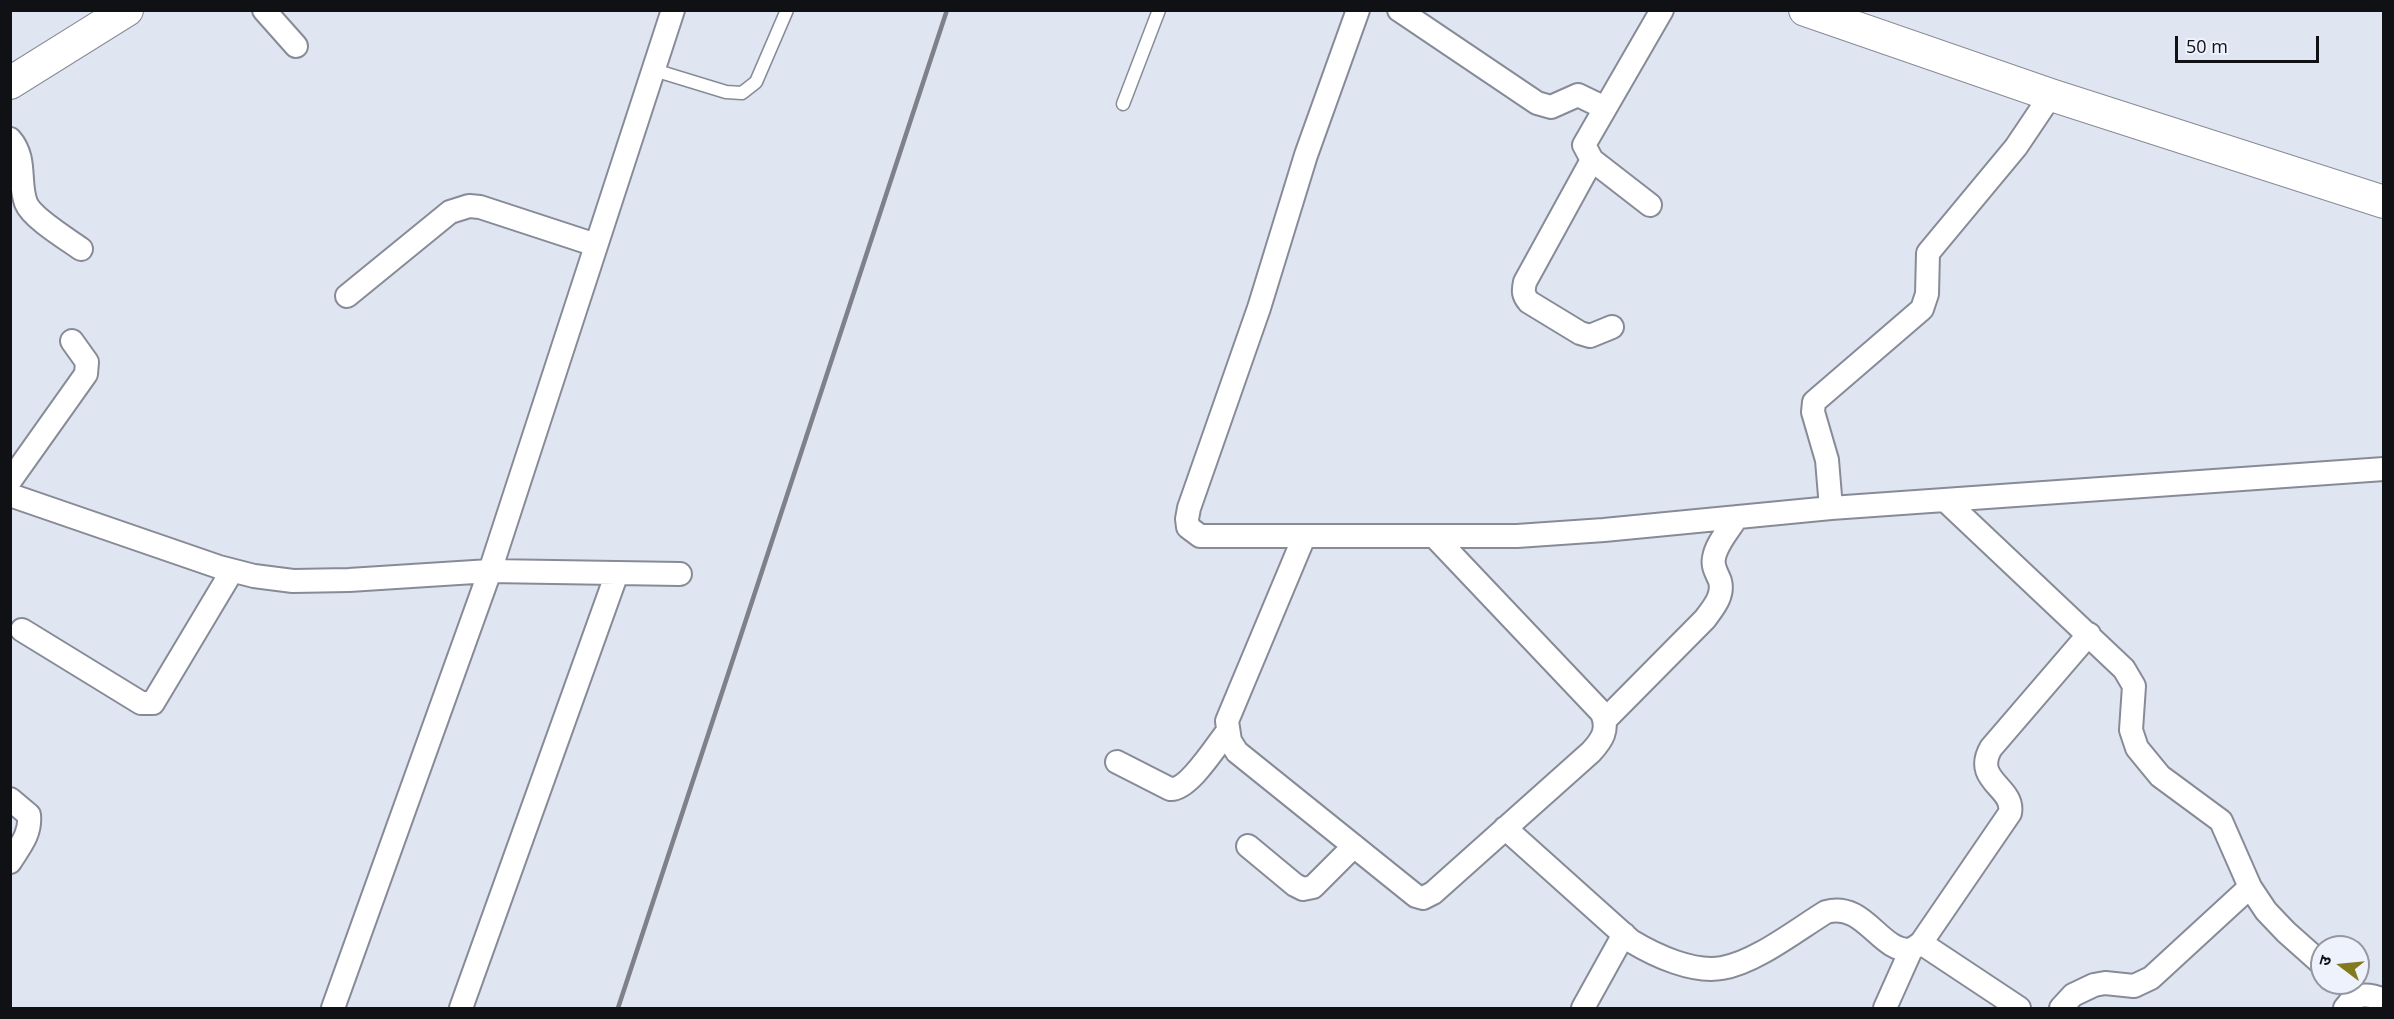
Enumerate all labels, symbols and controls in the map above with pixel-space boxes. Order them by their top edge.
scale bar [2178,24,2322,62]
text: 50 m [2186,34,2228,58]
north arrow [2310,935,2370,995]
text: उ [2313,953,2336,968]

